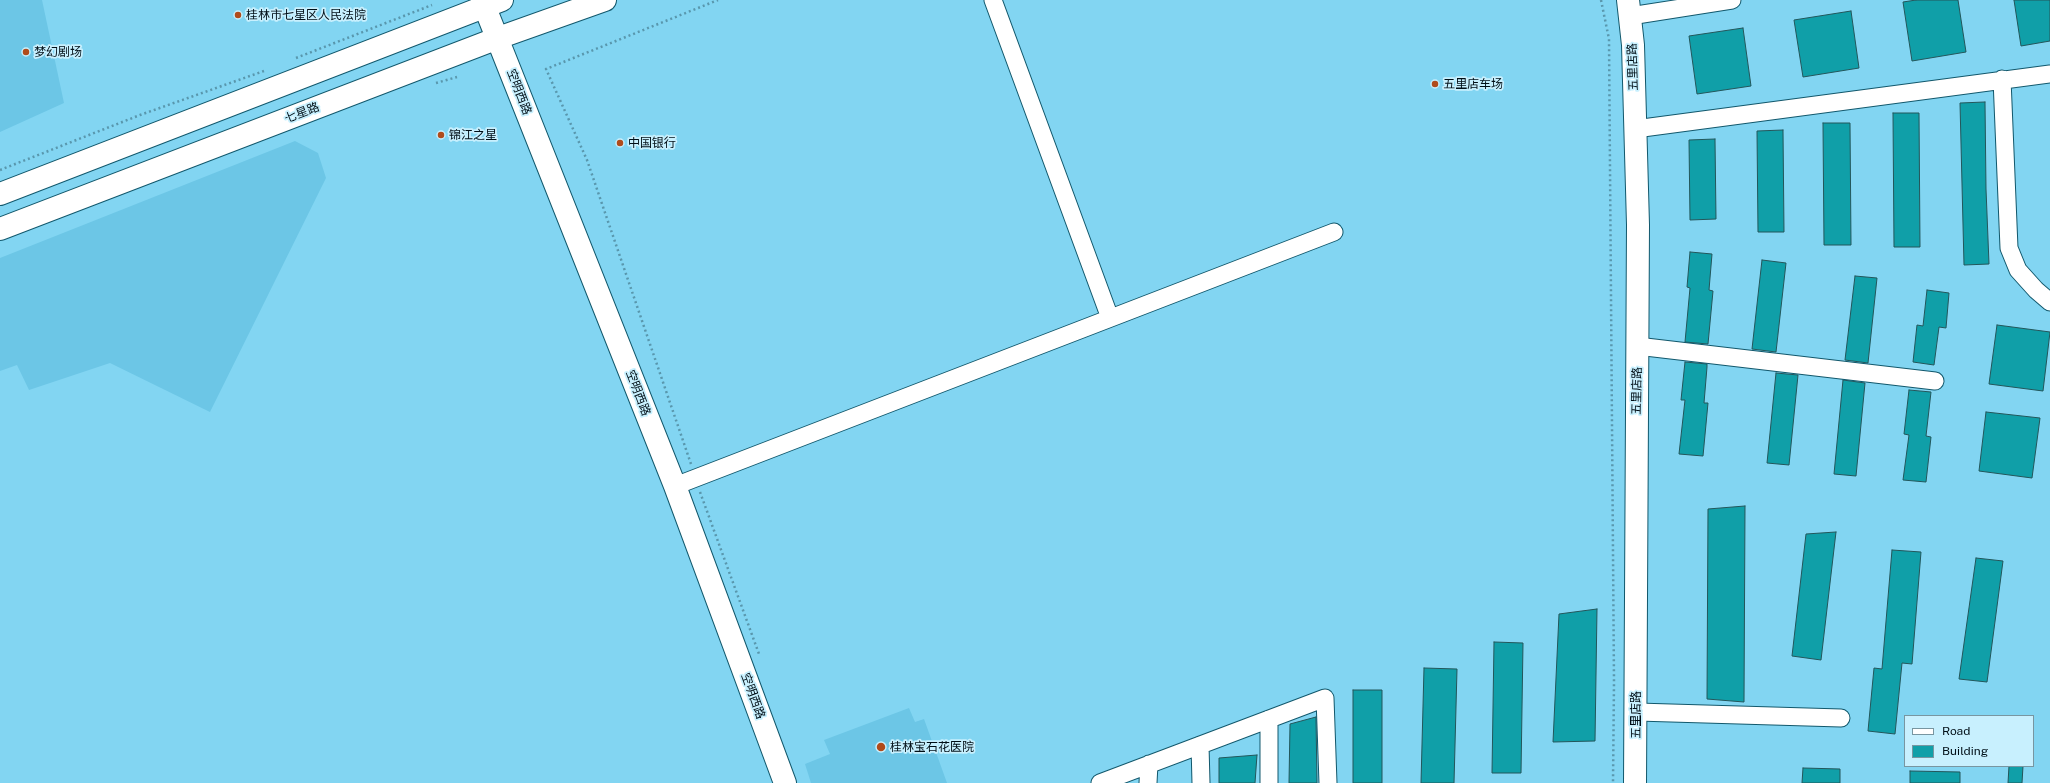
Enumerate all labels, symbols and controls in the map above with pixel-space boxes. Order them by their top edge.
place label: 桂林市七星区人民法院 [246,8,366,22]
marker: 桂林市七星区人民法院 [233,10,243,20]
street label: 五里店路 [1625,43,1641,91]
place label: 梦幻剧场 [34,45,82,59]
marker: 梦幻剧场 [21,47,31,57]
street label: 空明西路 [504,67,534,117]
place label: 五里店车场 [1443,77,1503,91]
marker: 五里店车场 [1430,79,1440,89]
street label: 七星路 [283,100,321,126]
place label: 锦江之星 [449,128,497,142]
marker: 锦江之星 [436,130,446,140]
place label: 中国银行 [628,136,676,150]
marker: 中国银行 [615,138,625,148]
street label: 五里店路 [1629,367,1645,415]
street label: 空明西路 [623,368,653,418]
street label: 空明西路 [738,671,768,721]
street label: 五里店路 [1629,691,1643,739]
legend [1904,715,2034,767]
text: Road [1942,724,1970,738]
place label: 桂林宝石花医院 [890,740,974,754]
marker: 桂林宝石花医院 [875,741,887,753]
text: Building [1942,744,1988,758]

